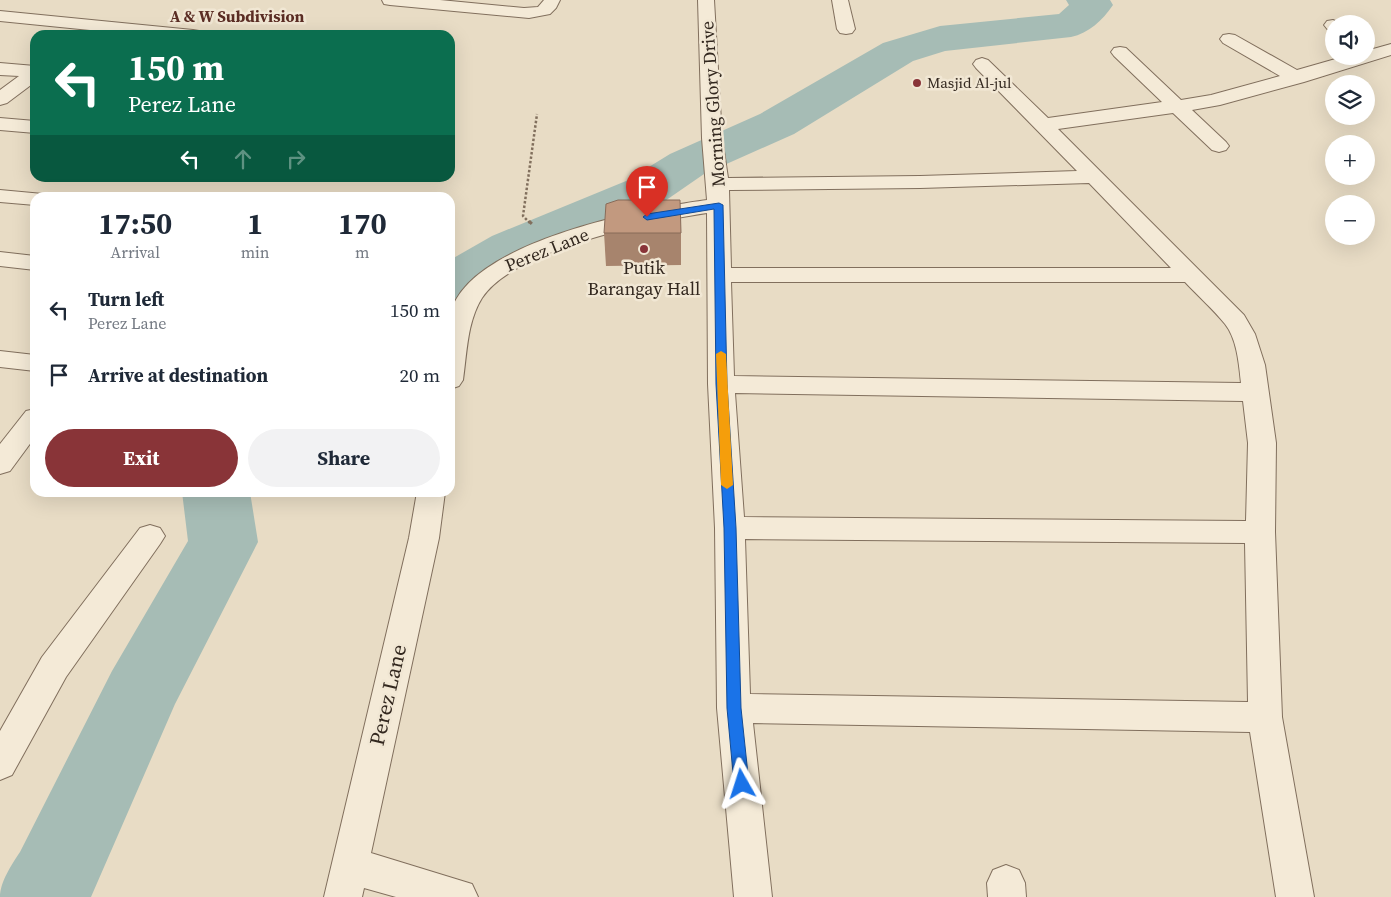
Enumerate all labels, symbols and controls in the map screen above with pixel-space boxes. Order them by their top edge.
district label: A & W Subdivision [170,5,304,27]
map controls [1325,15,1375,245]
button: sound [1325,15,1375,65]
street label: Morning Glory Drive [694,20,731,188]
text: 150 m [128,44,224,92]
icon: left [45,50,110,115]
place label: Masjid Al-jul [927,72,1012,93]
button: layers [1325,75,1375,125]
marker: Masjid Al-jul [911,77,923,89]
text: Perez Lane [128,89,236,119]
button: + [1325,135,1375,185]
icon: left [176,145,204,173]
icon: ahead [229,145,257,173]
icon: right [282,145,310,173]
pin [626,166,668,217]
icon: arrive [633,173,661,201]
button: − [1325,195,1375,245]
text: 17:50 [98,203,172,244]
text: 1 [247,203,263,244]
text: 170 [338,203,387,244]
street label: Perez Lane [501,221,592,278]
text: Arrival [111,241,160,263]
text: min [241,241,270,263]
text: m [355,241,369,263]
marker: Putik Barangay Hall [638,243,650,255]
place label: Putik Barangay Hall [588,255,700,301]
text: Turn left [88,286,164,312]
icon: left [45,296,73,324]
text: 150 m [390,297,440,323]
text: Perez Lane [88,312,167,334]
icon: arrive [45,361,73,389]
text: Arrive at destination [88,362,268,388]
text: 20 m [399,362,440,388]
button: Exit [45,429,238,487]
button: Share [248,429,440,487]
street label: Perez Lane [362,641,413,748]
position arrow [715,757,767,809]

